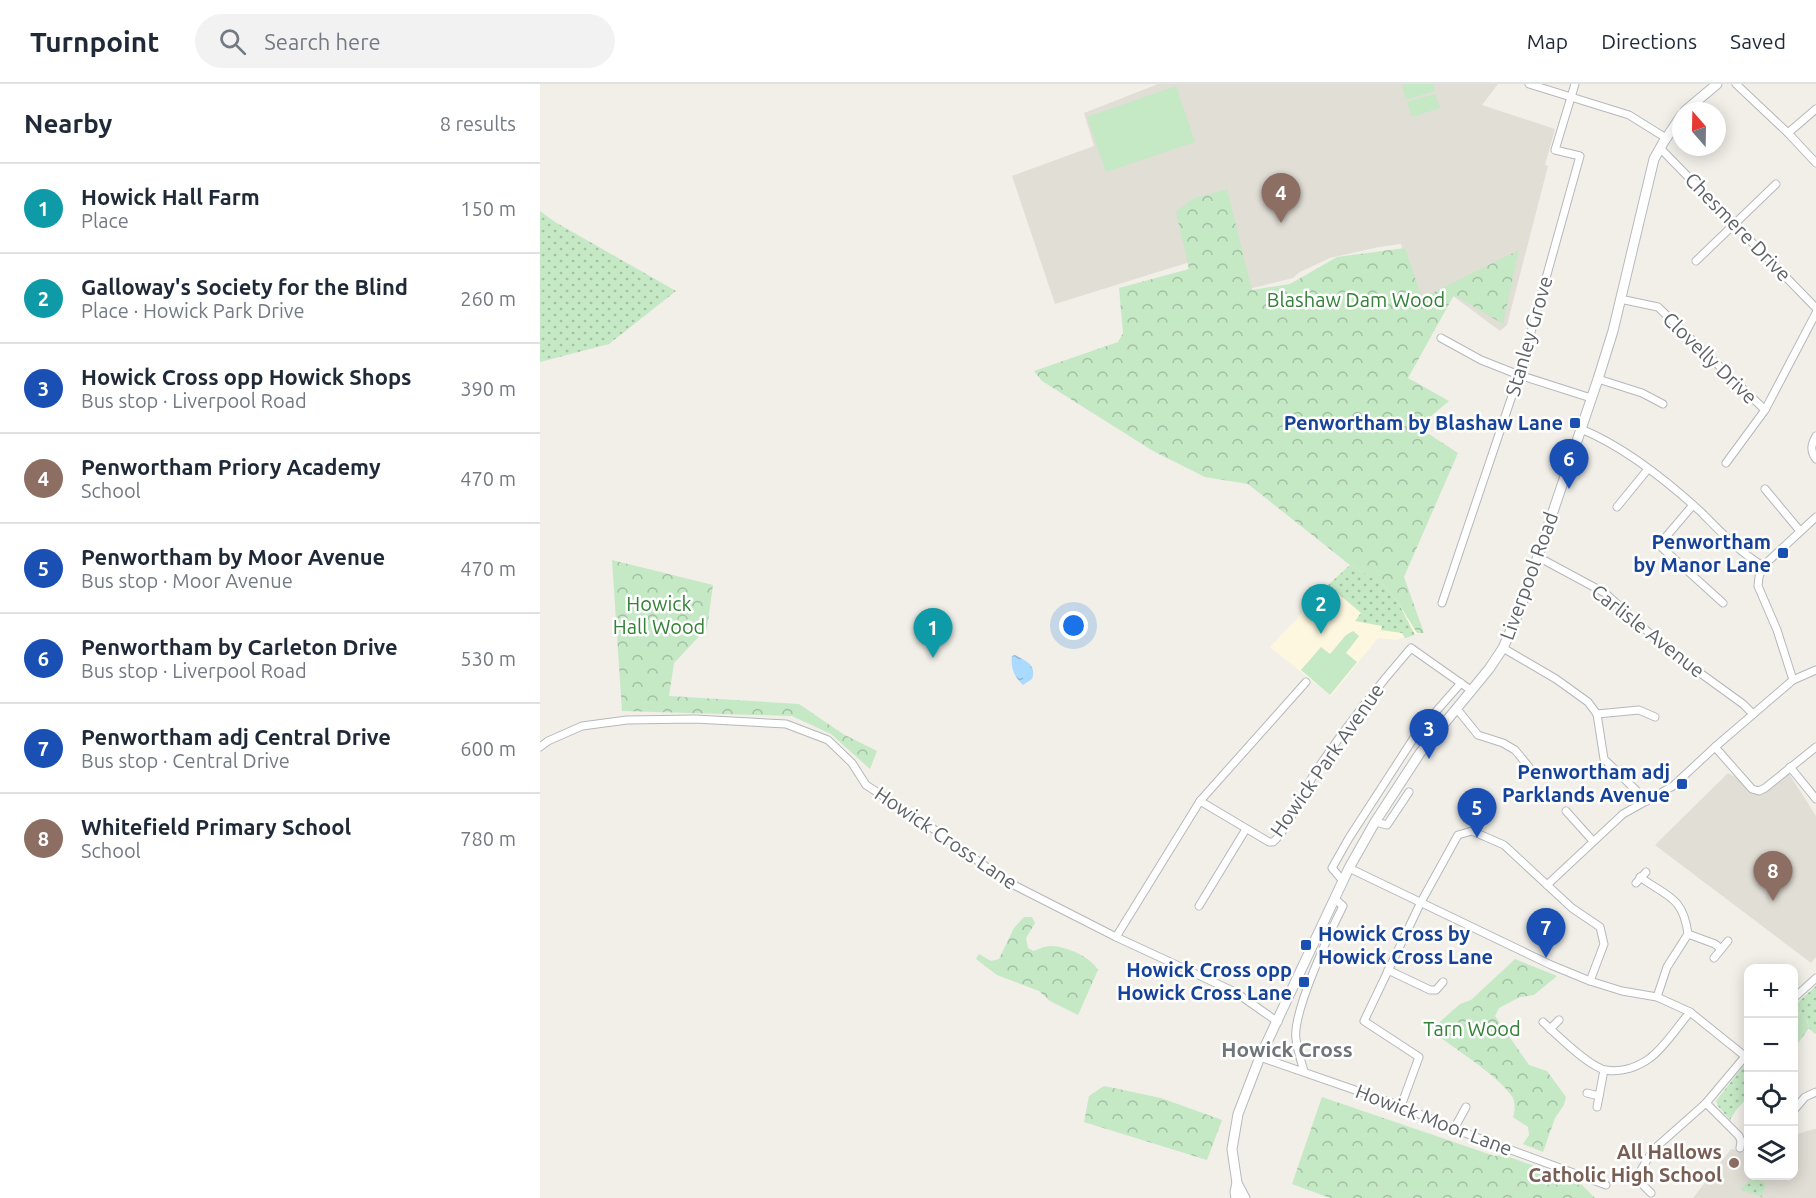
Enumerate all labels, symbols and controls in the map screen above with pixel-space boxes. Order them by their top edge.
search box [195,14,615,68]
icon: search [216,25,249,58]
text: Turnpoint [30,26,159,57]
text: Search here [264,29,381,54]
text: Map [1527,29,1568,53]
text: Directions [1601,29,1697,53]
text: Saved [1730,29,1786,53]
north arrow [1672,102,1726,156]
text: Nearby [24,109,112,138]
text: 8 results [440,112,516,135]
street label: Chesmere Drive [1681,168,1796,286]
pin: 4 [1262,174,1300,223]
text: Howick Hall Farm [81,184,260,209]
text: 1 [38,197,49,220]
text: 150 m [460,197,516,220]
text: Place [81,209,129,232]
street label: Stanley Grove [1500,273,1557,399]
text: Galloway's Society for the Blind [81,274,408,299]
text: 2 [38,287,49,310]
text: 260 m [460,287,516,310]
park label: Blashaw Dam Wood [1267,288,1445,311]
text: Place · Howick Park Drive [81,299,304,322]
street label: Clovelly Drive [1659,307,1762,408]
text: Howick Cross opp Howick Shops [81,364,411,389]
text: 3 [38,377,49,400]
text: 390 m [460,377,516,400]
text: Bus stop · Liverpool Road [81,389,307,412]
place label: Penwortham by Blashaw Lane [1284,411,1563,434]
marker: Penwortham by Blashaw Lane [1568,416,1582,430]
pin: 6 [1550,440,1588,489]
text: Penwortham Priory Academy [81,454,381,479]
text: 4 [38,467,49,490]
text: 470 m [460,467,516,490]
text: School [81,479,141,502]
street label: Liverpool Road [1495,509,1562,643]
place label: Penwortham by Manor Lane [1633,530,1771,576]
text: Penwortham by Moor Avenue [81,544,385,569]
marker: Penwortham by Manor Lane [1776,546,1790,560]
text: 5 [38,557,49,580]
text: 470 m [460,557,516,580]
text: Bus stop · Moor Avenue [81,569,293,592]
street label: Carlisle Avenue [1587,579,1709,682]
pin: 2 [1302,584,1340,634]
park label: Howick Hall Wood [613,592,705,638]
pin: 1 [914,608,952,658]
your location [1059,611,1088,640]
text: Penwortham by Carleton Drive [81,634,398,659]
text: 6 [38,647,49,670]
text: 530 m [460,647,516,670]
text: Bus stop · Liverpool Road [81,659,307,682]
street label: Howick Park Avenue [1265,679,1388,841]
pin: 3 [1410,710,1448,759]
text: Penwortham adj Central Drive [81,724,391,749]
text: 7 [38,737,49,760]
text: 600 m [460,737,516,760]
text: Bus stop · Central Drive [81,749,290,772]
place label: Penwortham adj Parklands Avenue [1502,760,1670,806]
marker: Penwortham adj Parklands Avenue [1675,777,1689,791]
street label: Howick Cross Lane [871,782,1022,894]
pin: 5 [1458,788,1496,838]
text: Whitefield Primary School [81,814,351,839]
text: 8 [38,827,49,850]
text: 780 m [460,827,516,850]
text: School [81,839,141,862]
pin: 8 [1754,852,1792,901]
pin: 7 [1526,908,1566,958]
place label: Howick Cross by Howick Cross Lane [1318,922,1493,968]
marker: Howick Cross by Howick Cross Lane [1299,938,1313,952]
place label: Howick Cross opp Howick Cross Lane [1117,958,1292,1004]
map controls [1744,964,1798,1180]
button: + [1744,964,1798,1018]
marker: Howick Cross opp Howick Cross Lane [1297,975,1311,989]
park label: Tarn Wood [1423,1017,1521,1040]
button: − [1744,1018,1798,1072]
district label: Howick Cross [1221,1037,1353,1061]
button: locate [1744,1072,1798,1126]
street label: Howick Moor Lane [1353,1079,1516,1160]
button: layers [1744,1126,1798,1180]
place label: All Hallows Catholic High School [1528,1140,1722,1186]
marker: All Hallows Catholic High School [1727,1156,1741,1170]

